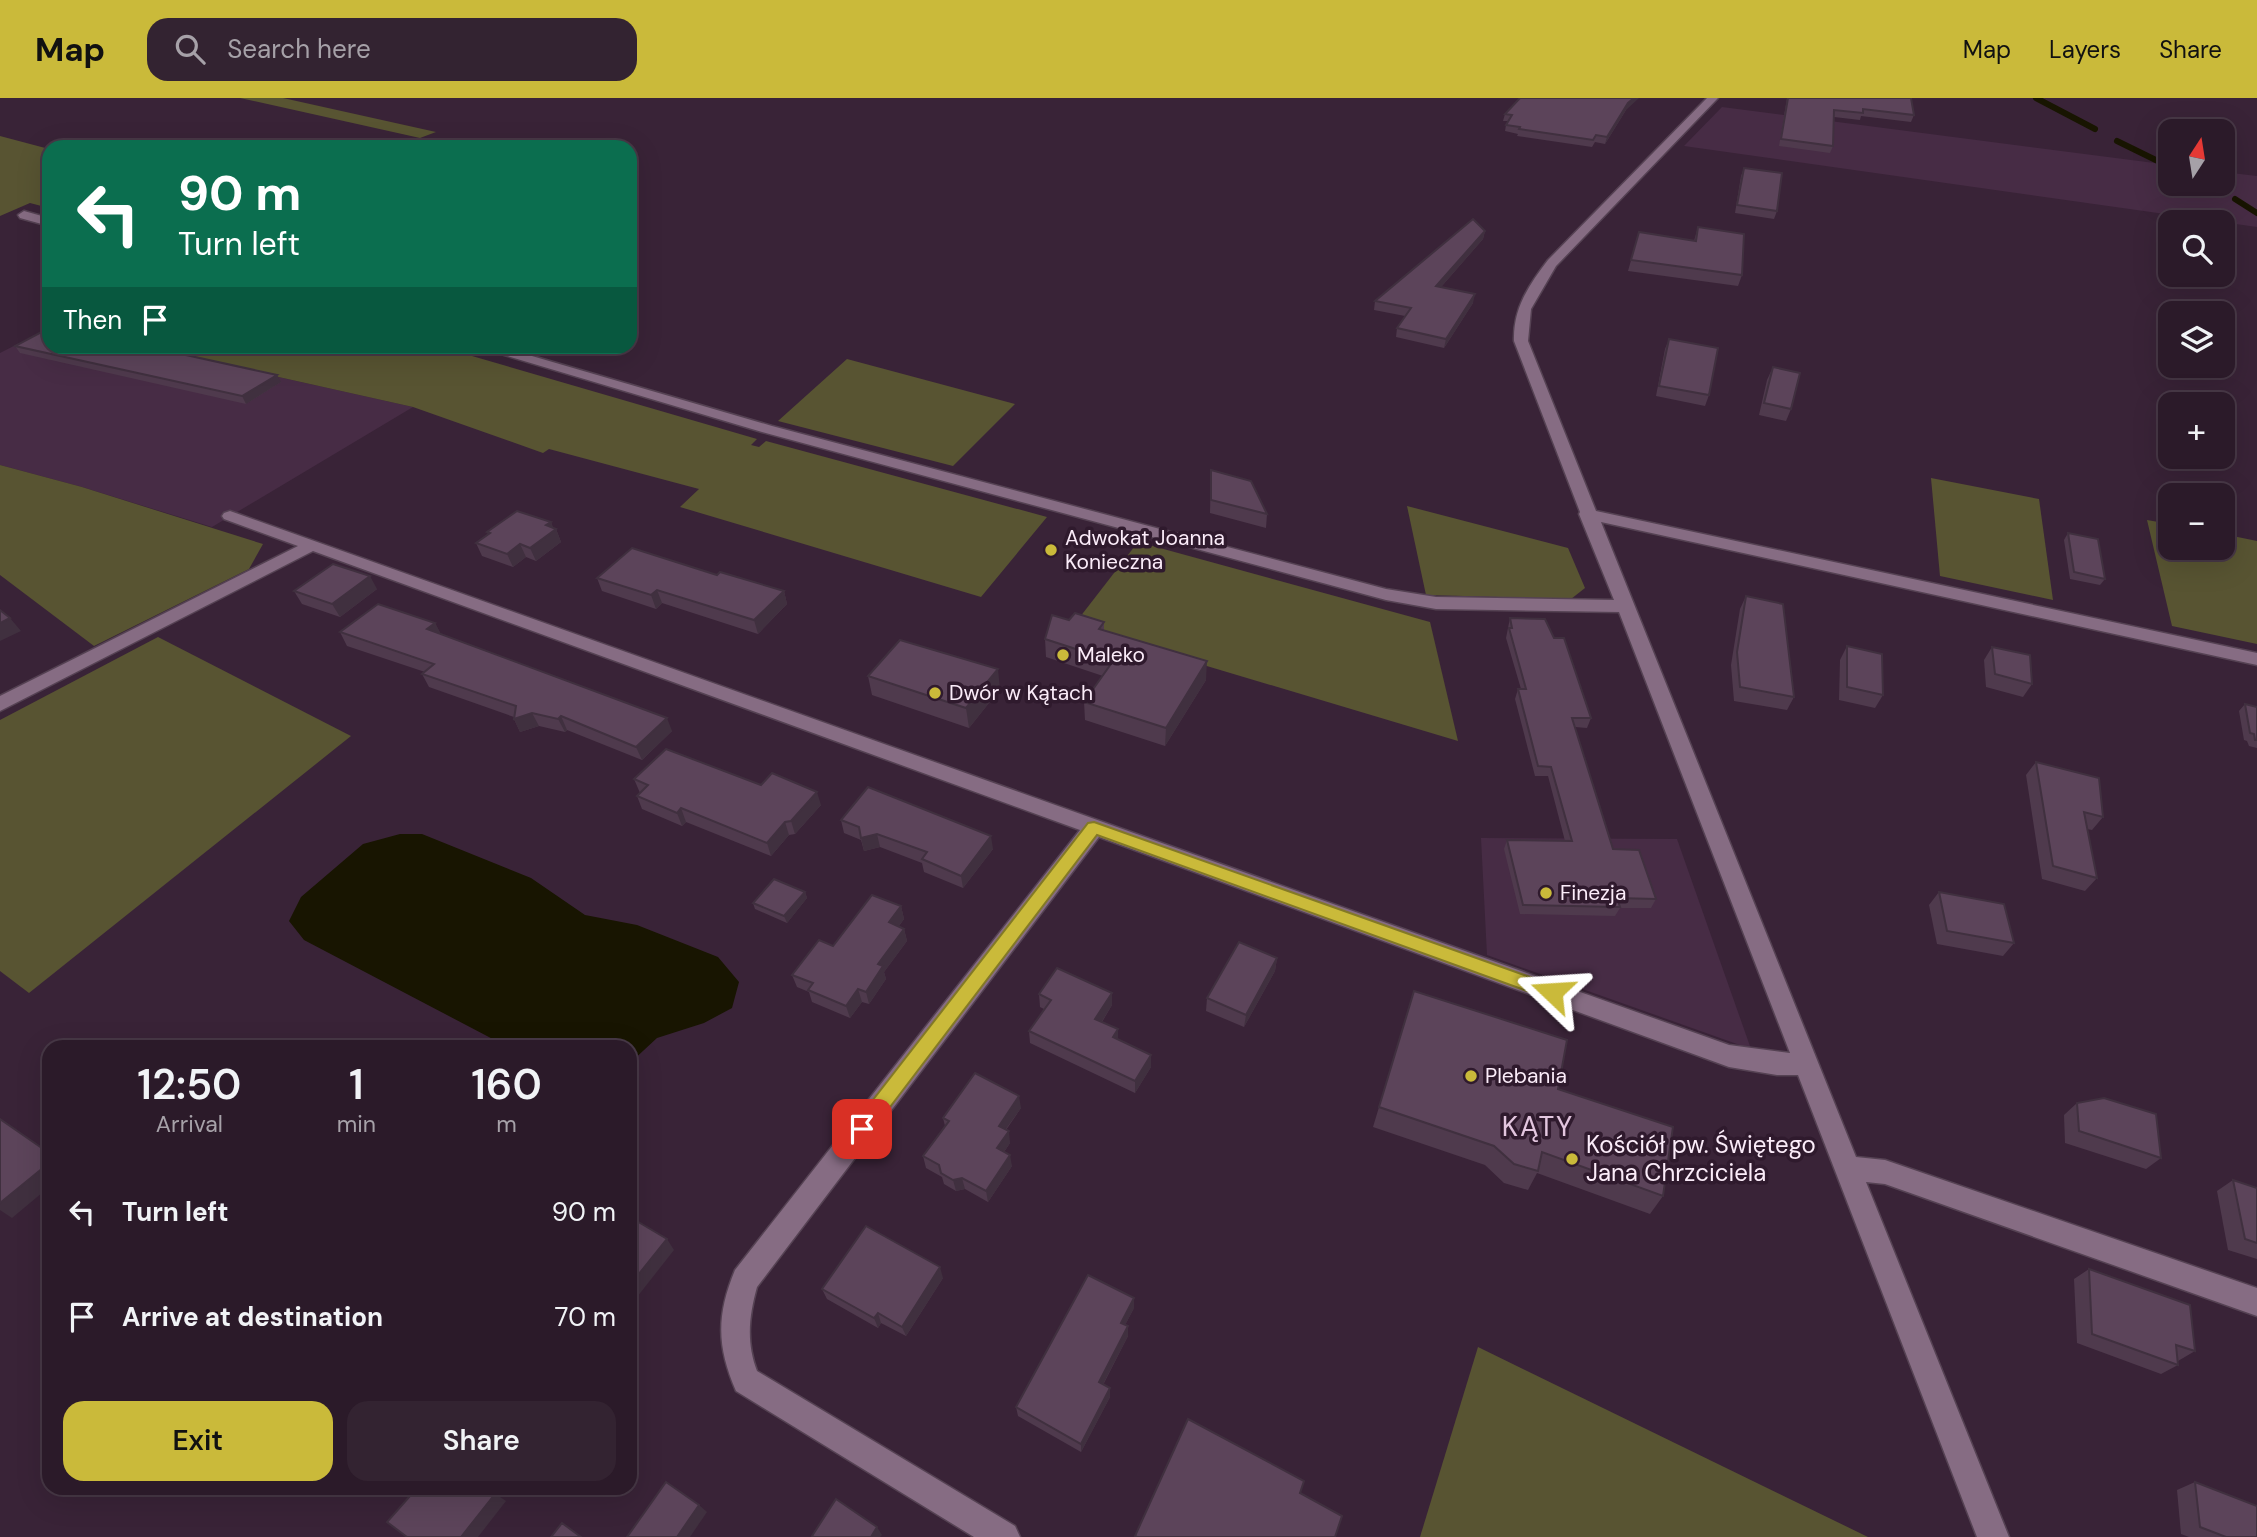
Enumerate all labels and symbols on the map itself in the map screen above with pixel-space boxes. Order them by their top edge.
north arrow [2158,119,2235,196]
place label: Adwokat Joanna Konieczna [1065,524,1225,576]
marker: Adwokat Joanna Konieczna [1043,542,1059,558]
place label: Maleko [1077,641,1145,669]
marker: Maleko [1055,647,1071,663]
place label: Dwór w Kątach [949,679,1093,707]
marker: Dwór w Kątach [927,685,943,701]
place label: Finezja [1560,879,1626,907]
marker: Finezja [1538,885,1554,901]
position arrow [1515,955,1589,1029]
place label: Plebania [1485,1062,1567,1090]
marker: Plebania [1463,1068,1479,1084]
pin [832,1099,892,1159]
district label: KĄTY [1502,1108,1574,1145]
place label: Kościół pw. Świętego Jana Chrzciciela [1586,1129,1816,1188]
marker: Kościół pw. Świętego Jana Chrzciciela [1564,1151,1580,1167]

